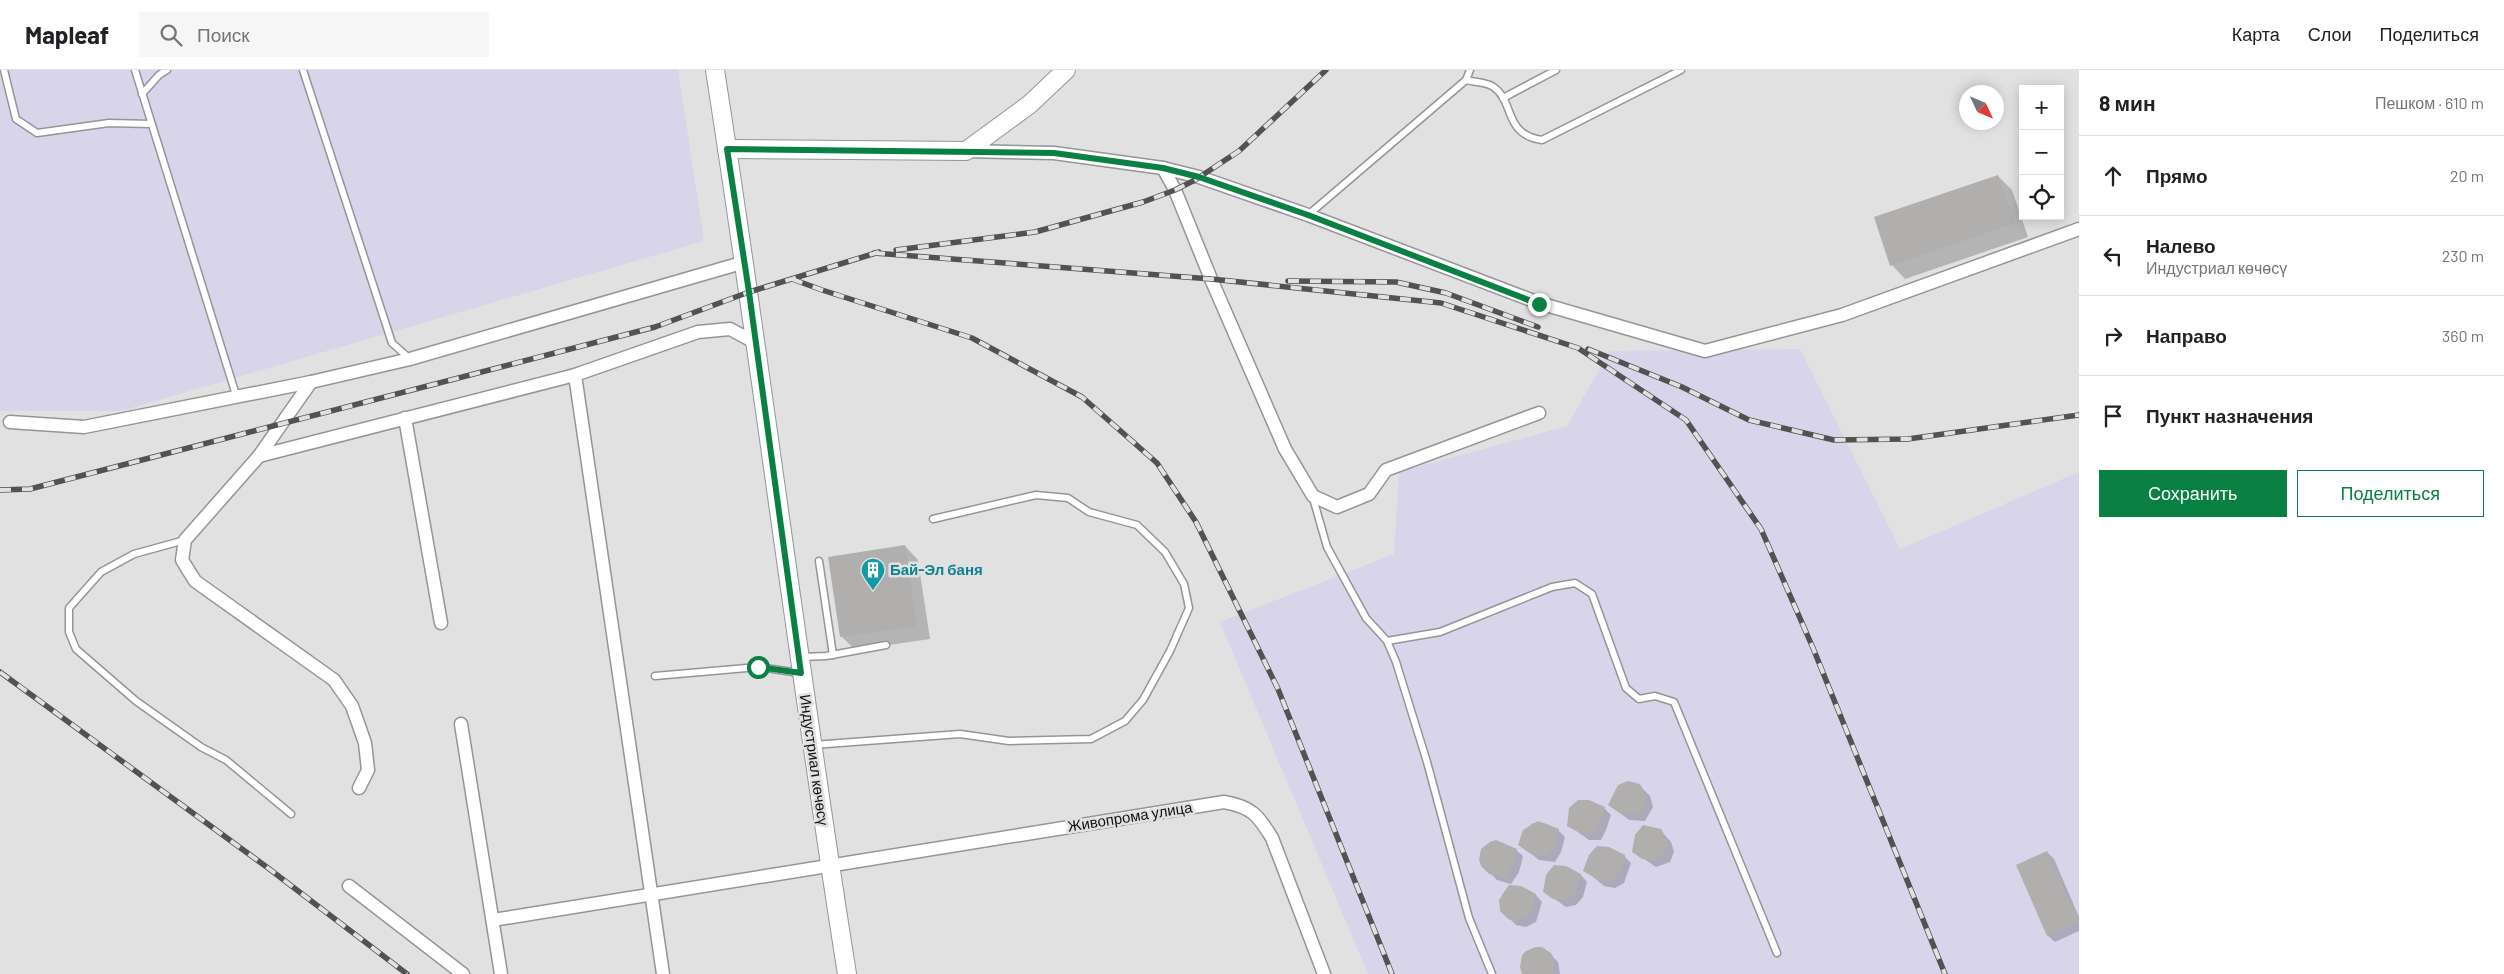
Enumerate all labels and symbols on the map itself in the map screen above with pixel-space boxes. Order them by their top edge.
north arrow [1959,85,2004,130]
route end [1528,293,1551,316]
building icon: Бай-Эл баня [860,557,886,591]
place label: Бай-Эл баня [890,560,983,578]
route start [747,656,770,679]
street label: Индустриал көчөсү [797,693,833,827]
street label: Живопрома улица [1066,797,1194,835]

